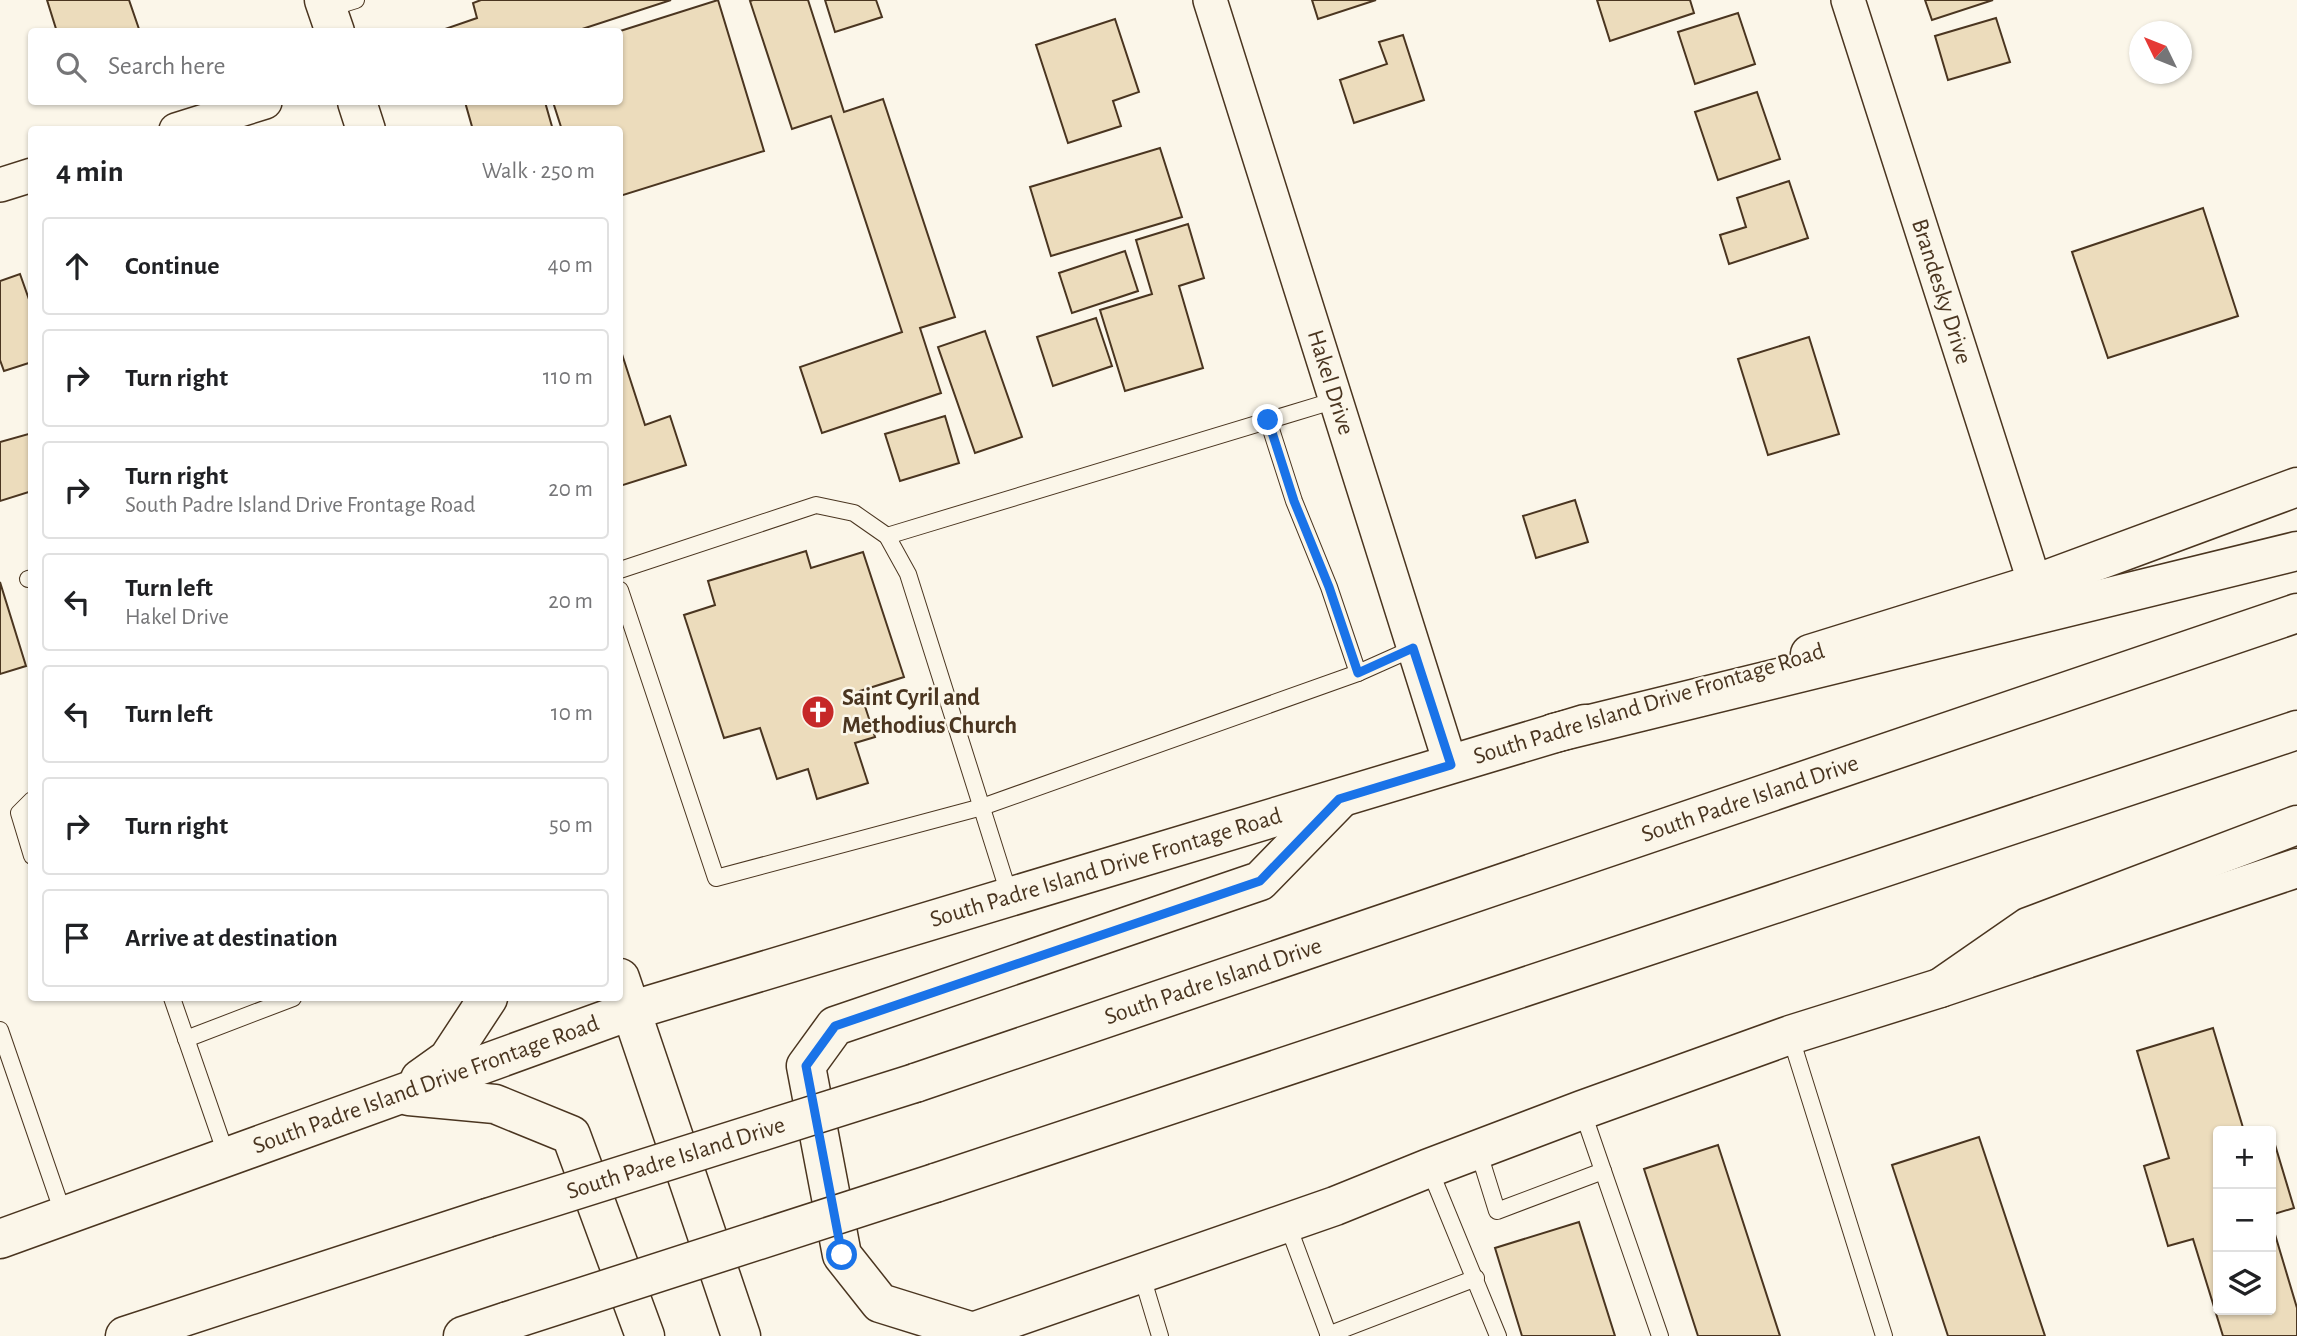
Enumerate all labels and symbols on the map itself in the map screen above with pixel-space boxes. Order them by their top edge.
north arrow [2129,21,2192,84]
street label: Brandesky Drive [1907,216,1976,367]
street label: Hakel Drive [1303,327,1358,438]
route end [1252,404,1283,435]
street label: South Padre Island Drive Frontage Road [1471,639,1827,769]
place label: Saint Cyril and Methodius Church [842,686,1017,738]
church icon: Saint Cyril and Methodius Church [799,693,837,731]
street label: South Padre Island Drive [1638,751,1862,847]
street label: South Padre Island Drive Frontage Road [927,804,1285,932]
street label: South Padre Island Drive [1102,934,1325,1030]
street label: South Padre Island Drive Frontage Road [250,1011,602,1158]
street label: South Padre Island Drive [564,1113,788,1204]
route start [826,1239,857,1270]

